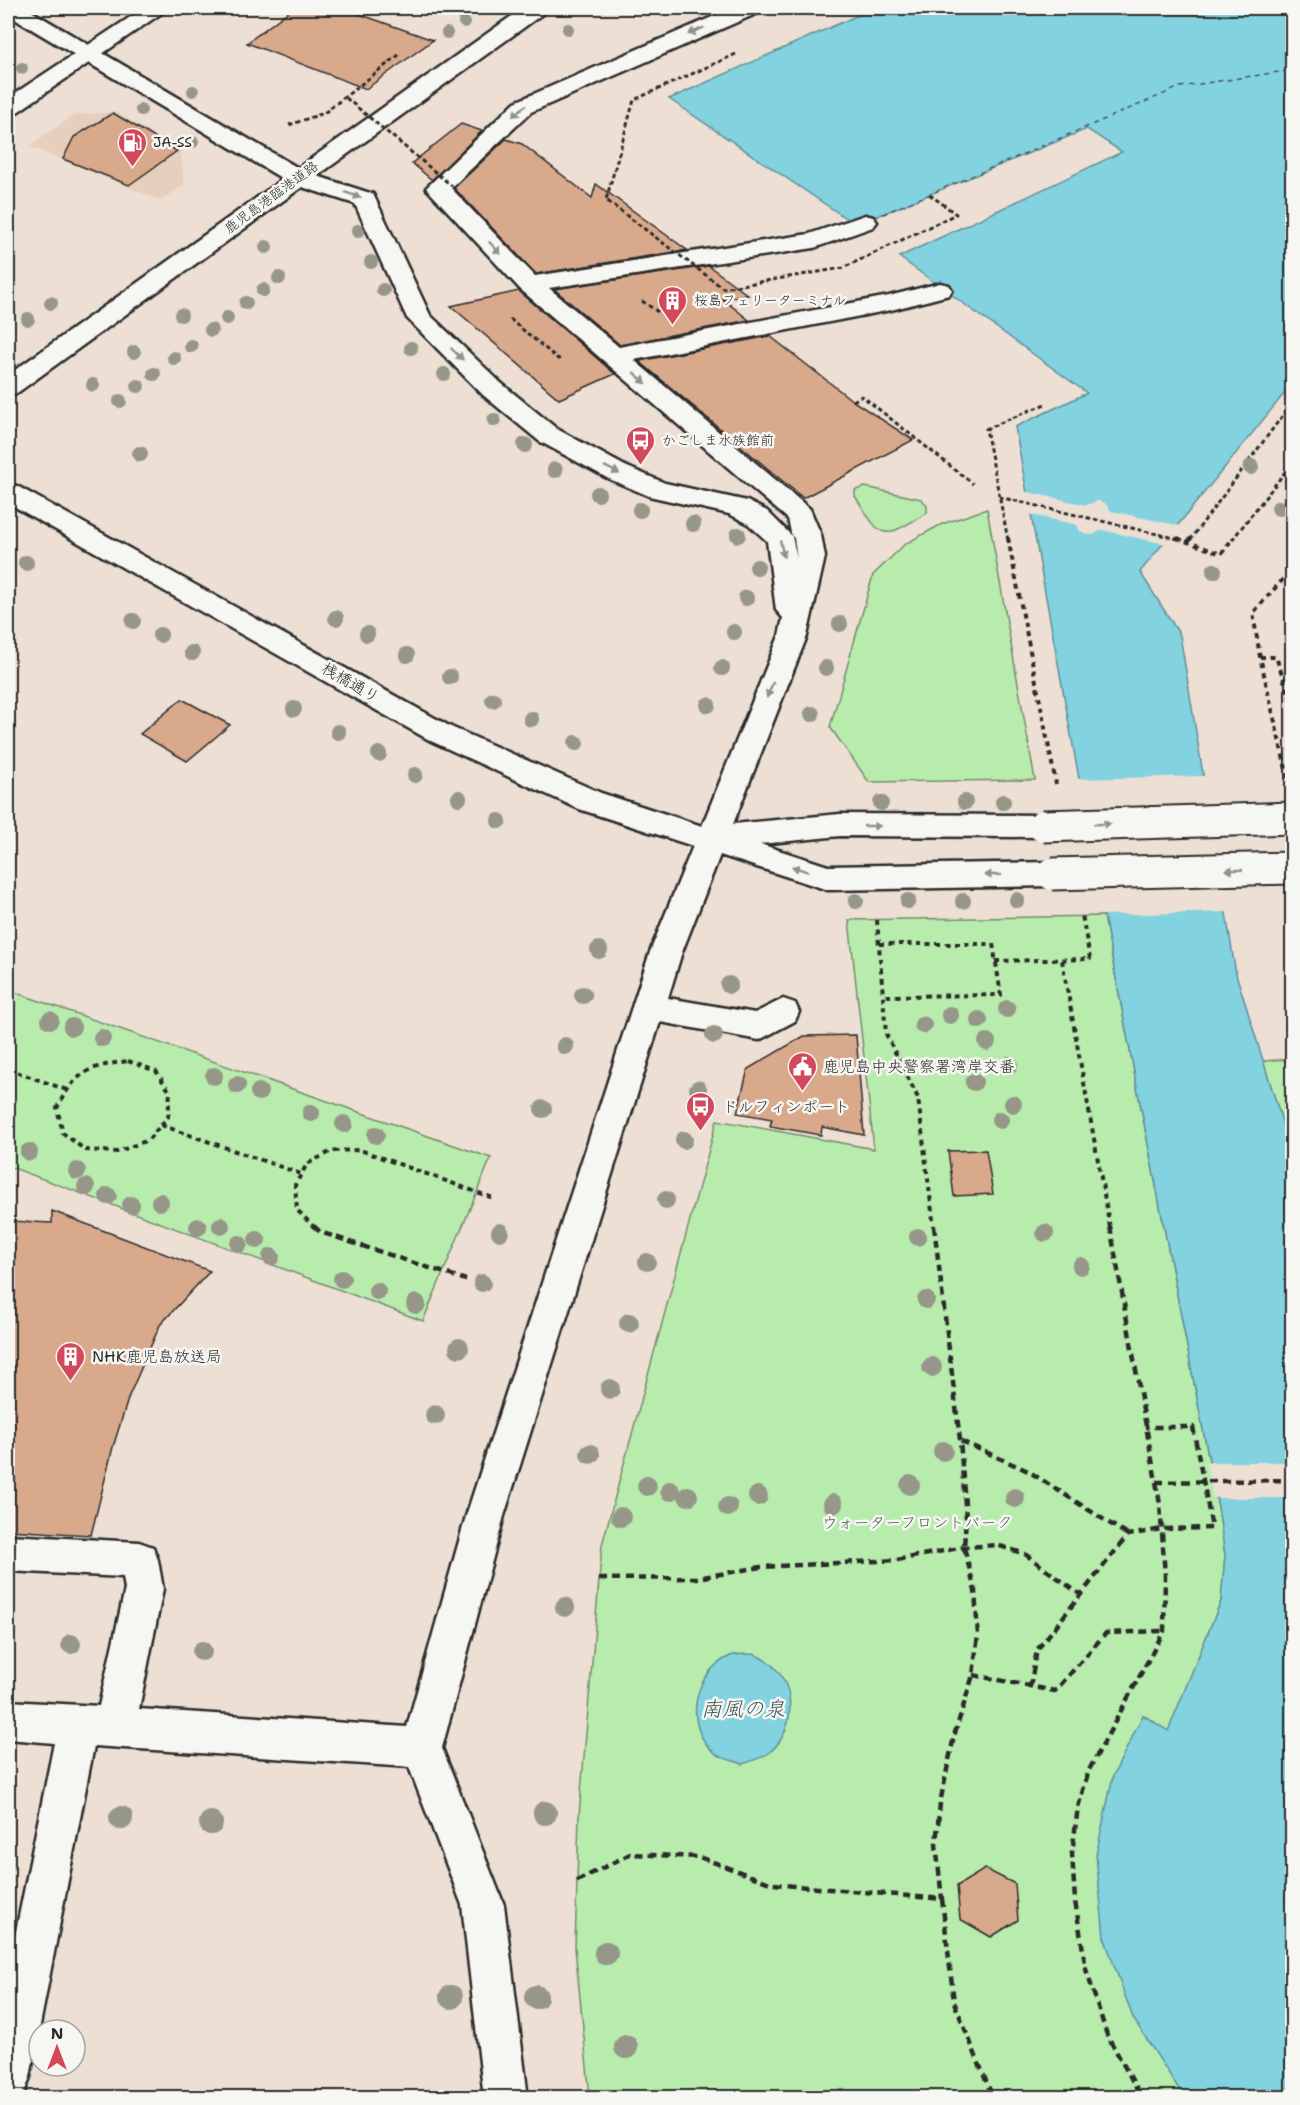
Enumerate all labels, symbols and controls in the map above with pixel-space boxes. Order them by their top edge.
one-way arrow [687,27,705,36]
one-way arrow [511,105,527,118]
fuel station icon: JA-SS [116,126,148,168]
place label: JA-SS [153,133,192,151]
street label: 鹿児島港臨港道路 [220,157,322,237]
one-way arrow [344,191,362,201]
one-way arrow [488,241,502,256]
building icon: 桜島フェリーターミナル [657,284,689,326]
place label: 桜島フェリーターミナル [694,291,847,309]
one-way arrow [449,347,463,361]
one-way arrow [632,371,647,384]
bus stop icon: かごしま水族館前 [625,424,657,466]
place label: かごしま水族館前 [662,431,774,449]
one-way arrow [604,465,621,475]
one-way arrow [778,539,787,558]
street label: 桟橋通り [318,657,384,708]
one-way arrow [765,681,775,699]
one-way arrow [1092,819,1111,829]
one-way arrow [863,821,882,831]
one-way arrow [791,863,809,873]
one-way arrow [1225,865,1244,874]
one-way arrow [984,870,1003,879]
public building icon: 鹿児島中央警察署湾岸交番 [786,1050,818,1092]
place label: 鹿児島中央警察署湾岸交番 [823,1056,1015,1077]
bus stop icon: ドルフィンポート [685,1090,717,1132]
place label: ドルフィンポート [722,1096,850,1117]
building icon: NHK鹿児島放送局 [55,1340,87,1382]
place label: NHK鹿児島放送局 [92,1346,222,1367]
park label: ウォーターフロントパーク [821,1512,1013,1533]
water label: 南風の泉 [701,1695,785,1723]
north arrow [27,2018,87,2078]
text: N [51,2023,63,2044]

